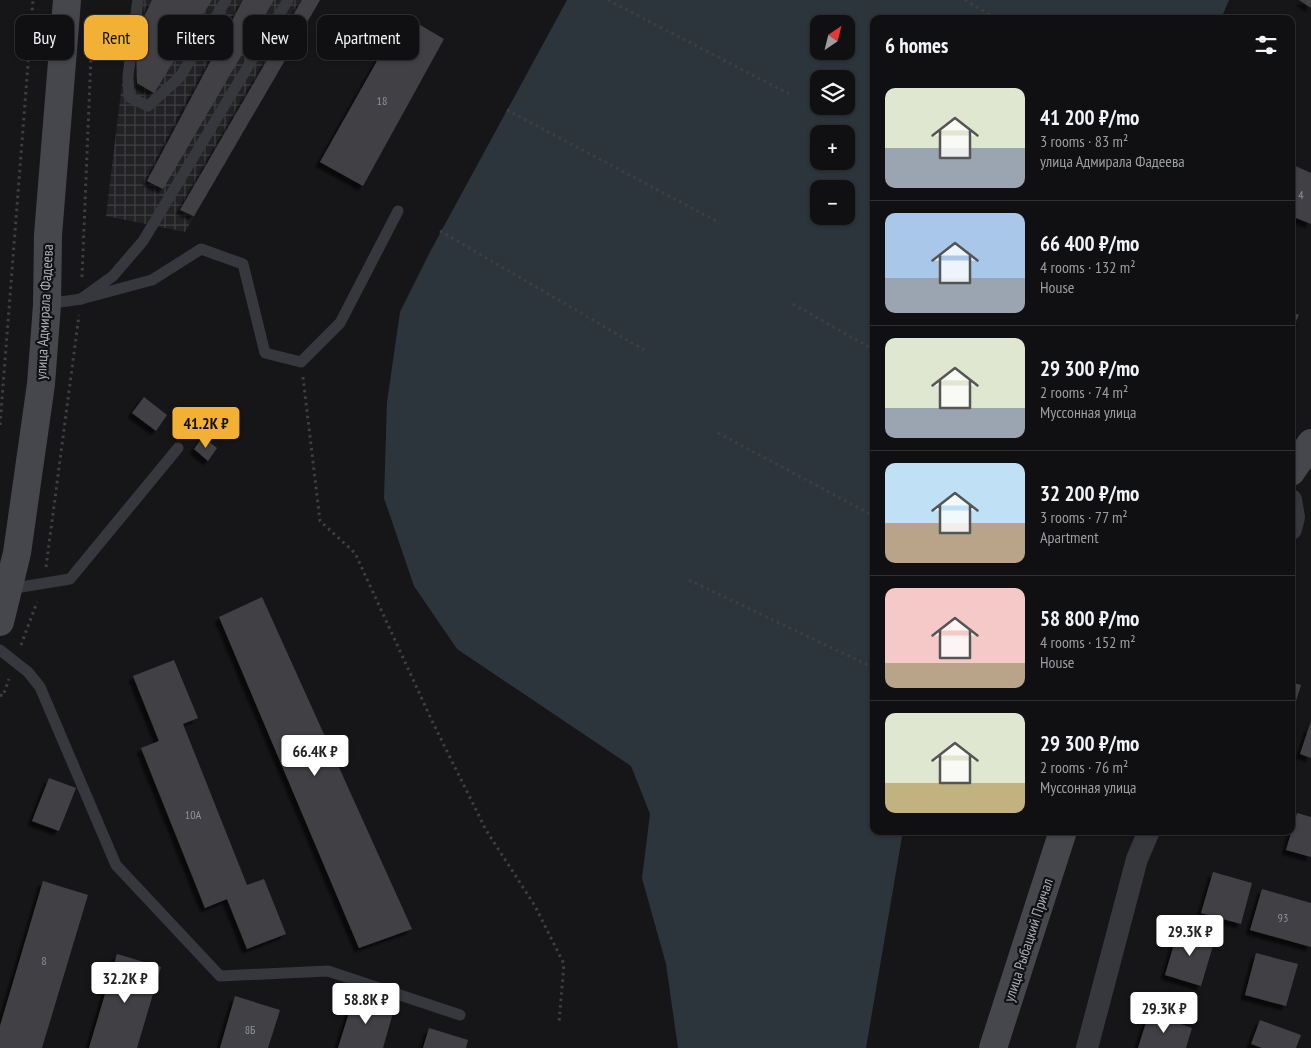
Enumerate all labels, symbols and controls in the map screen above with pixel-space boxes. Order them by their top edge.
chip: Buy [15,15,74,60]
chip: Rent [84,15,148,60]
chip: Filters [158,15,233,60]
chip: New [243,15,307,60]
chip: Apartment [317,15,419,60]
north arrow [810,15,855,60]
map controls [810,15,855,225]
icon: filters [1252,31,1280,59]
text: 6 homes [885,32,948,59]
button: layers [810,70,855,115]
house number: 18 [377,93,387,108]
text: 41 200 ₽/mo [1040,104,1139,131]
icon: home [925,108,985,168]
button: + [810,125,855,170]
text: 3 rooms · 83 m² [1040,131,1128,151]
text: улица Адмирала Фадеева [1040,151,1185,171]
button: − [810,180,855,225]
house number: 4 [1298,187,1304,202]
text: 66 400 ₽/mo [1040,230,1139,257]
icon: home [925,233,985,293]
street label: улица Адмирала Фадеева [31,244,57,380]
text: 4 rooms · 132 m² [1040,257,1136,277]
text: House [1040,277,1074,297]
text: 29 300 ₽/mo [1040,355,1139,382]
icon: home [925,358,985,418]
text: 2 rooms · 74 m² [1040,382,1128,402]
text: Муссонная улица [1040,402,1137,422]
pin: 41.2K ₽ [160,406,252,449]
text: 41.2K ₽ [183,413,229,433]
text: 32 200 ₽/mo [1040,480,1139,507]
icon: home [925,483,985,543]
text: 3 rooms · 77 m² [1040,507,1128,527]
text: Apartment [1040,527,1099,547]
text: 58 800 ₽/mo [1040,605,1139,632]
icon: home [925,608,985,668]
text: 4 rooms · 152 m² [1040,632,1136,652]
text: House [1040,652,1074,672]
text: 29 300 ₽/mo [1040,730,1139,757]
icon: home [925,733,985,793]
pin: 66.4K ₽ [269,734,361,777]
text: 66.4K ₽ [292,741,338,761]
text: 2 rooms · 76 m² [1040,757,1128,777]
text: Муссонная улица [1040,777,1137,797]
house number: 10А [185,807,202,822]
street label: улица Рыбацкий Причал [999,876,1057,1004]
house number: 93 [1278,910,1288,925]
pin: 29.3K ₽ [1144,914,1236,957]
text: 29.3K ₽ [1167,921,1213,941]
house number: 8 [41,953,47,968]
pin: 32.2K ₽ [79,962,171,1004]
text: 32.2K ₽ [102,968,148,988]
pin: 58.8K ₽ [320,982,412,1025]
text: 58.8K ₽ [343,989,389,1009]
pin: 29.3K ₽ [1118,992,1210,1034]
text: 29.3K ₽ [1141,998,1187,1018]
house number: 8Б [245,1022,255,1037]

